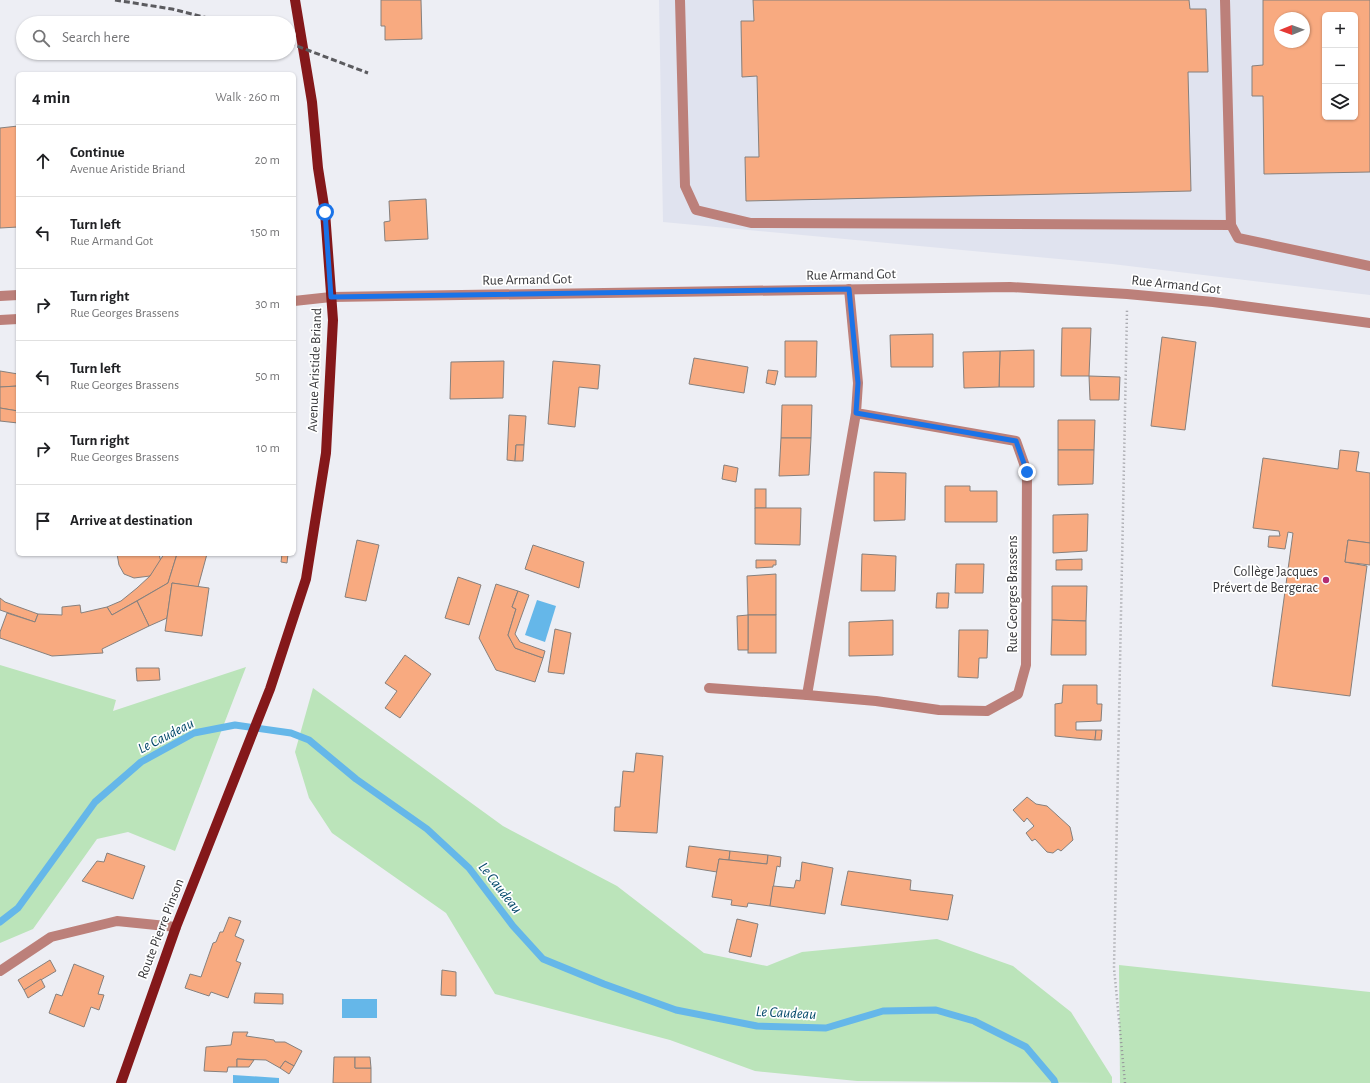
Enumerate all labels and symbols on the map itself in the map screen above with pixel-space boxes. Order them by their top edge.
north arrow [1274,12,1310,48]
route start [316,203,334,221]
street label: Rue Armand Got [806,267,896,283]
street label: Rue Armand Got [482,272,572,288]
street label: Rue Armand Got [1131,273,1222,297]
street label: Avenue Aristide Briand [306,308,324,432]
route end [1018,463,1036,481]
street label: Rue Georges Brassens [1006,535,1020,653]
place label: Collège Jacques Prévert de Bergerac [1213,565,1319,595]
marker: Collège Jacques Prévert de Bergerac [1321,575,1331,585]
water label: Le Caudeau [136,716,196,756]
water label: Le Caudeau [475,860,525,916]
street label: Route Pierre Pinson [135,877,187,981]
water label: Le Caudeau [755,1004,817,1022]

